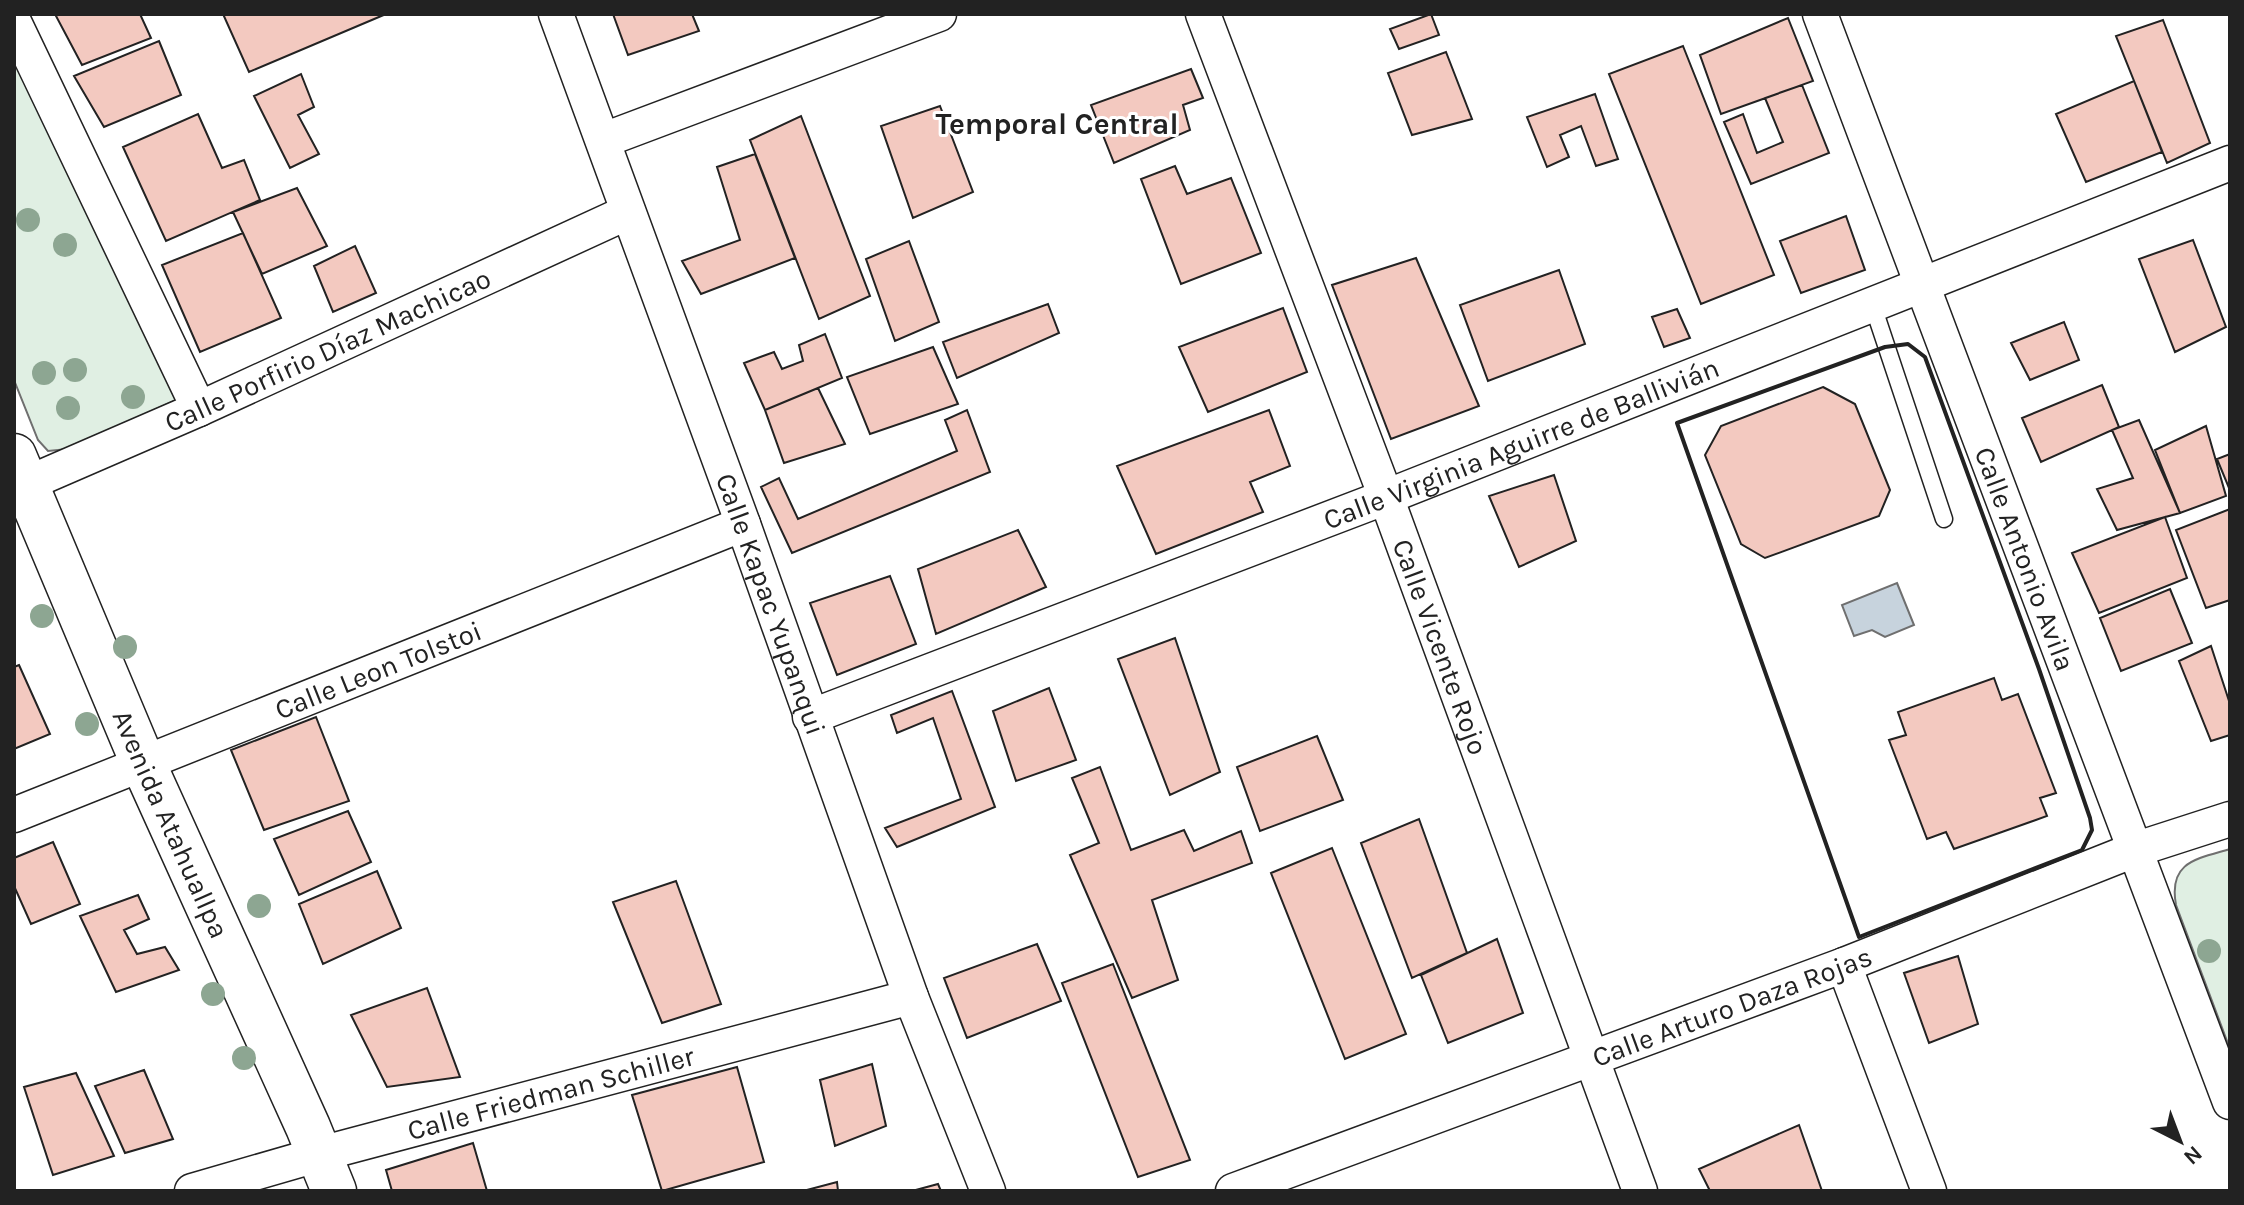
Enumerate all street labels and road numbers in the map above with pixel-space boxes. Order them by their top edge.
street label: Calle Porfirio Díaz Machicao [160,261,496,439]
street label: Calle Virginia Aguirre de Ballivián [1319,351,1724,536]
street label: Calle Antonio Avila [1968,442,2082,675]
street label: Calle Kapac Yupanqui [709,469,833,739]
street label: Calle Vicente Rojo [1386,535,1495,759]
street label: Calle Leon Tolstoi [270,614,486,726]
street label: Avenida Atahuallpa [105,705,236,943]
street label: Calle Arturo Daza Rojas [1588,940,1877,1074]
street label: Calle Friedman Schiller [404,1039,699,1147]

